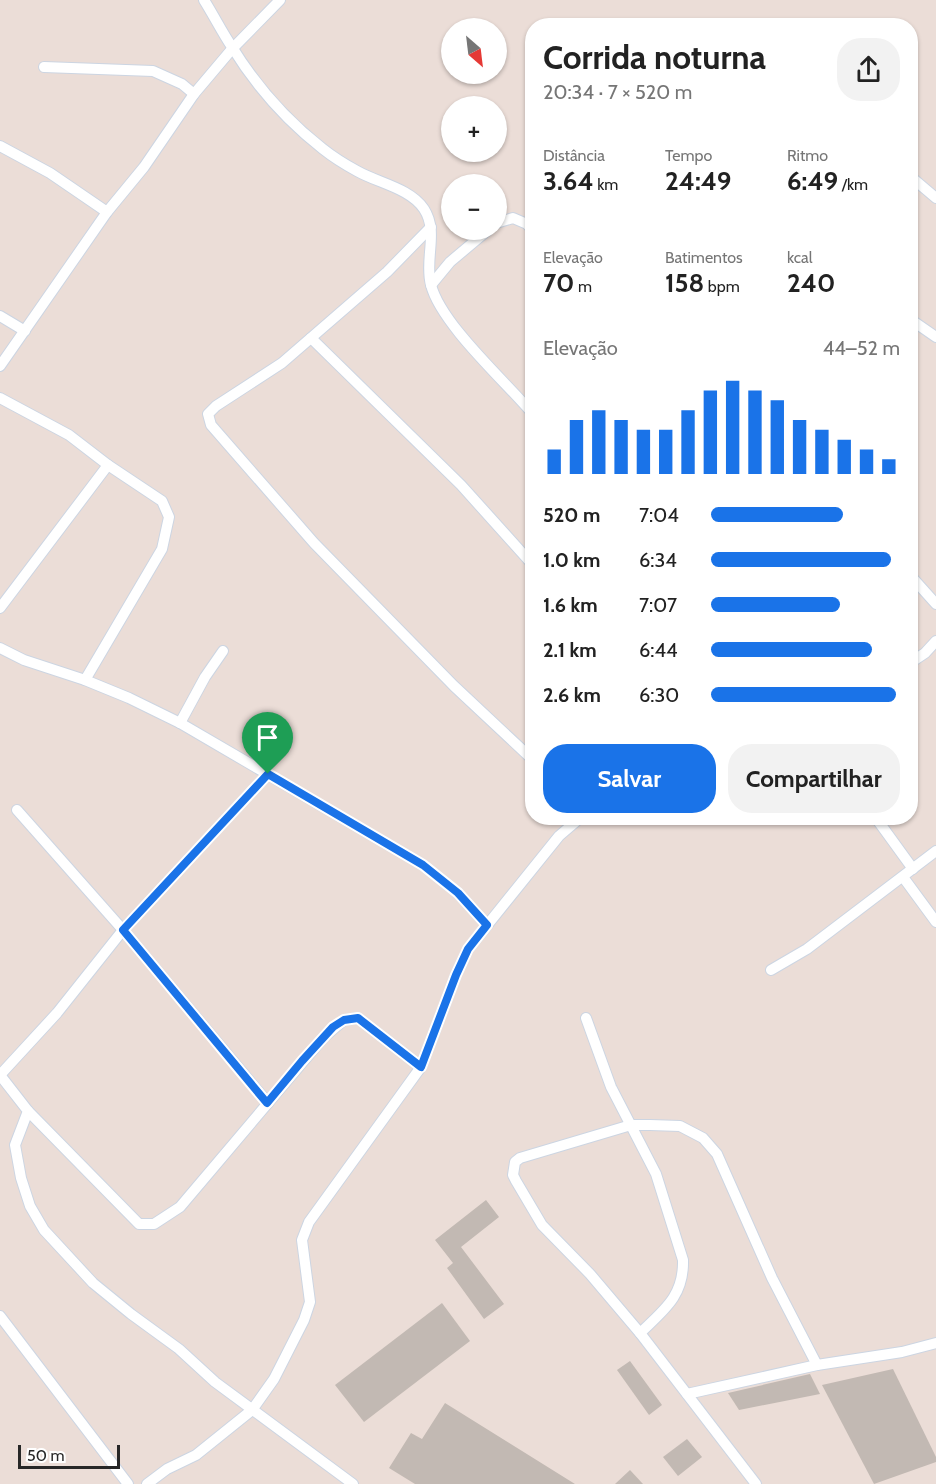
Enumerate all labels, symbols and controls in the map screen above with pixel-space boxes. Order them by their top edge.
north arrow [441,18,507,84]
map controls [441,18,507,240]
text: Corrida noturna [543,37,766,77]
button: share [837,38,900,101]
text: 20:34 · 7 × 520 m [543,80,692,104]
button: + [441,96,507,162]
text: Distância [543,146,605,165]
text: Tempo [665,146,712,165]
text: Ritmo [787,146,828,165]
text: 3.64 [543,165,594,197]
text: 24:49 [665,165,731,197]
text: 6:49 [787,165,838,197]
button: − [441,174,507,240]
text: km [594,175,618,194]
text: /km [838,175,868,194]
text: Elevação [543,248,603,267]
text: Batimentos [665,248,743,267]
text: kcal [787,248,813,267]
text: 70 [543,267,574,299]
text: 158 [665,267,704,299]
text: 240 [787,267,835,299]
text: m [574,277,592,296]
text: bpm [704,277,740,296]
text: Elevação [543,336,618,360]
text: 44–52 m [823,336,900,360]
text: 520 m [543,503,600,527]
text: 7:04 [639,503,679,527]
text: 1.0 km [543,548,600,572]
text: 6:34 [639,548,677,572]
text: 1.6 km [543,593,598,617]
text: 7:07 [639,593,677,617]
text: 2.1 km [543,638,597,662]
text: 6:44 [639,638,678,662]
text: 2.6 km [543,683,601,707]
text: 6:30 [639,683,679,707]
pin [242,712,293,774]
icon: arrive [251,721,284,754]
button: Salvar [543,744,716,813]
button: Compartilhar [728,744,900,813]
scale bar [18,1442,120,1470]
text: 50 m [27,1446,64,1465]

